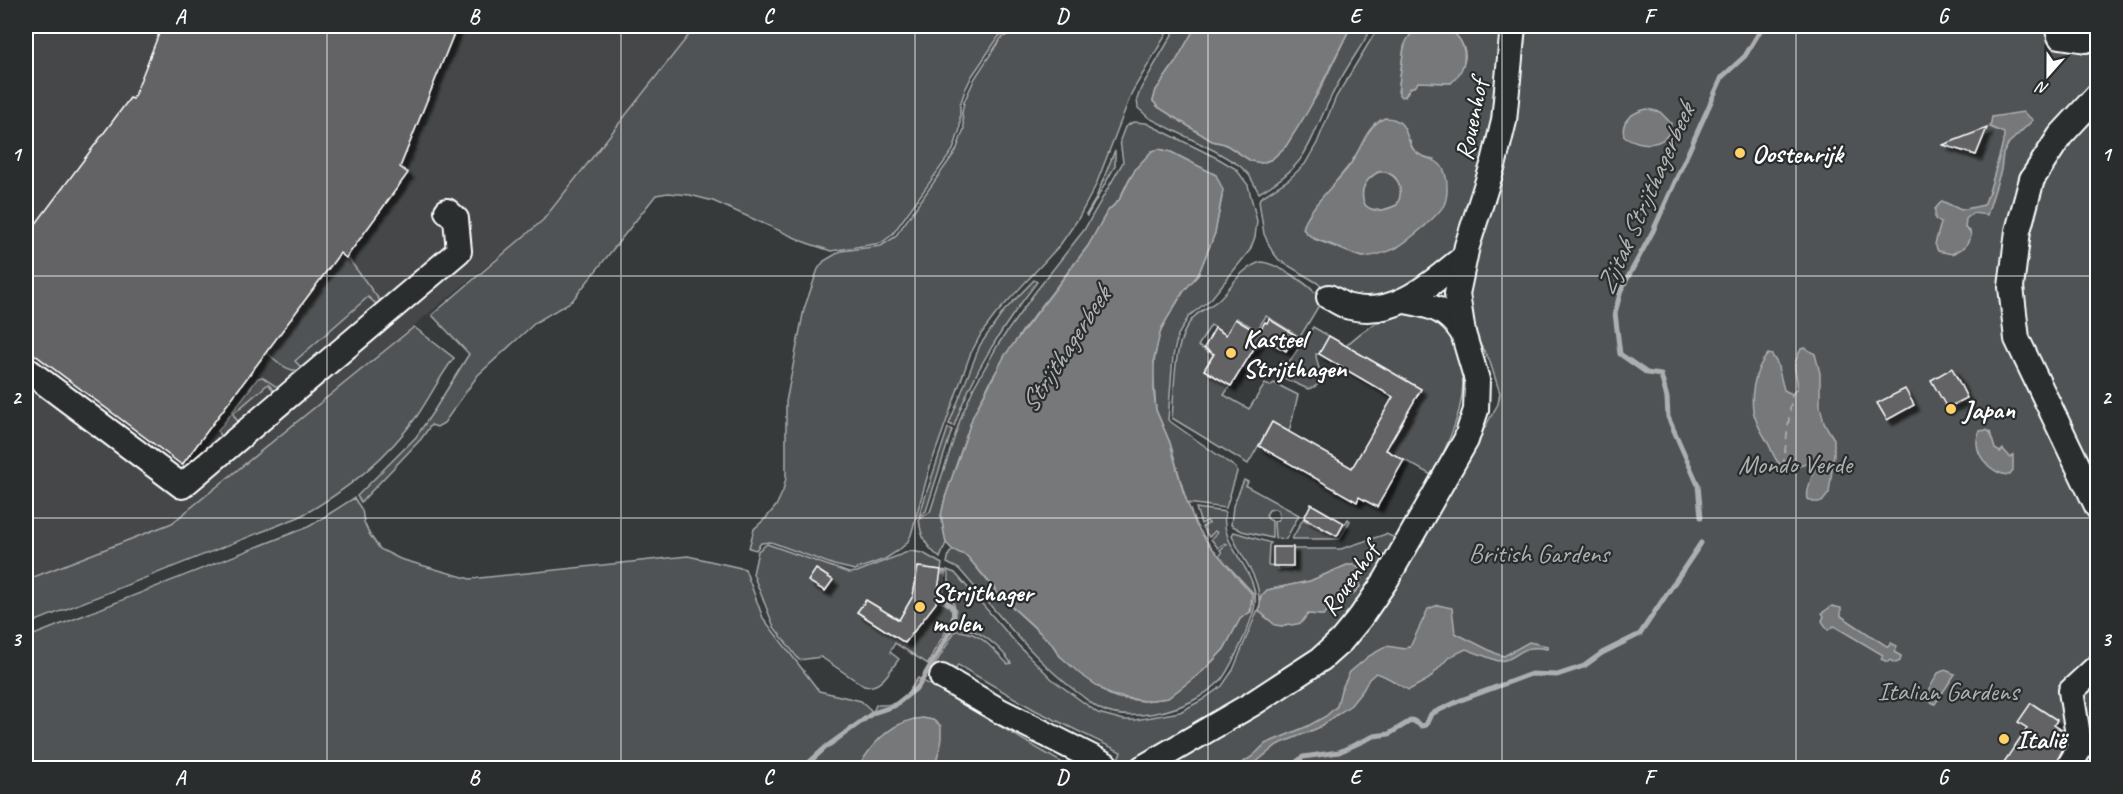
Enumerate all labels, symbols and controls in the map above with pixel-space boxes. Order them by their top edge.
text: A [175,4,187,29]
text: B [469,4,481,29]
text: C [763,4,775,29]
text: D [1056,4,1070,29]
text: E [1350,4,1364,29]
text: F [1644,4,1658,29]
text: G [1938,4,1951,29]
north arrow [2018,45,2078,105]
street label: Rouenhof [1448,71,1497,163]
text: N [2032,76,2051,99]
water label: Zijtak Strijthagerbeek [1588,94,1704,299]
place label: Oostenrijk [1752,137,1845,170]
text: 1 [12,142,23,167]
text: 1 [2102,142,2113,167]
marker: Oostenrijk [1733,146,1747,160]
water label: Strijthagerbeek [1012,277,1121,419]
place label: Kasteel Strijthagen [1243,322,1347,385]
marker: Kasteel Strijthagen [1224,346,1238,360]
text: 2 [12,385,23,410]
text: 2 [2102,385,2113,410]
place label: Japan [1961,393,2016,426]
marker: Japan [1944,402,1958,416]
park label: Mondo Verde [1738,448,1854,481]
street label: Rouenhof [1313,531,1390,622]
park label: British Gardens [1469,537,1611,570]
place label: Strijthager molen [932,576,1035,639]
marker: Strijthager molen [913,600,927,614]
text: 3 [12,627,23,652]
text: 3 [2102,627,2113,652]
park label: Italian Gardens [1877,675,2021,708]
place label: Italië [2016,723,2070,756]
marker: Italië [1997,732,2011,746]
text: A [175,765,187,790]
text: B [469,765,481,790]
text: C [763,765,775,790]
text: D [1056,765,1070,790]
text: E [1350,765,1364,790]
text: F [1644,765,1658,790]
text: G [1938,765,1951,790]

